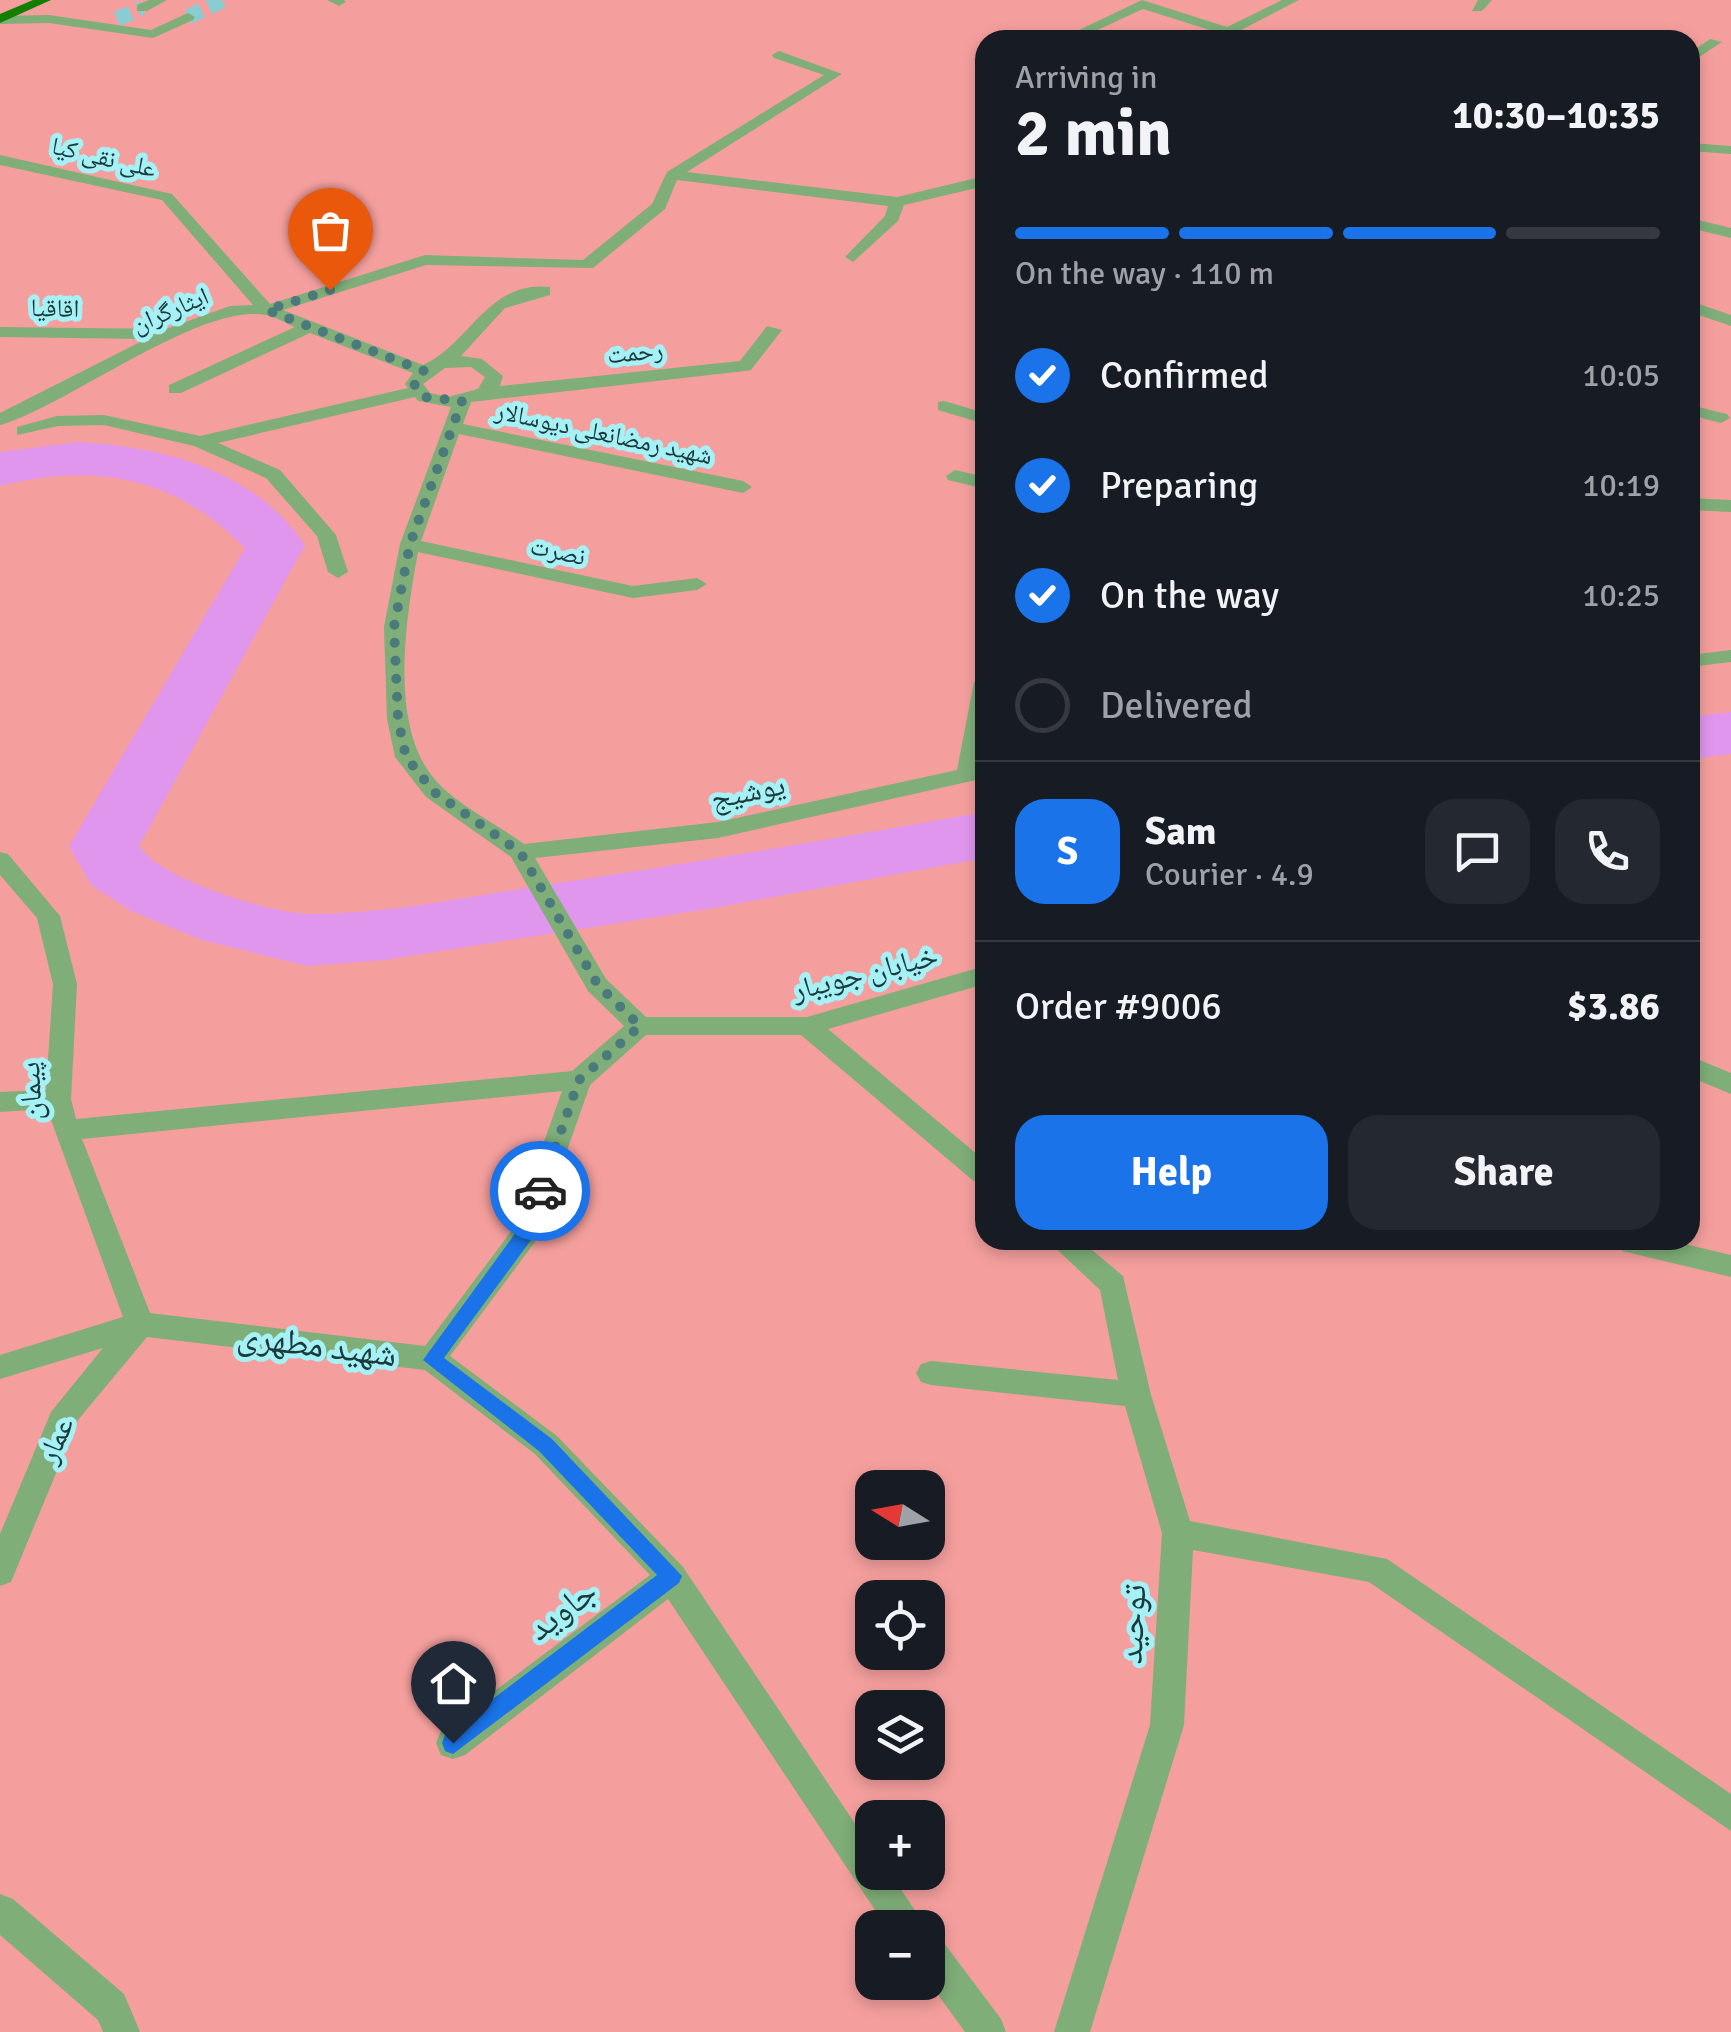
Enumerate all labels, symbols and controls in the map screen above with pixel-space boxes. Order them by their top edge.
text: Arriving in [1015,58,1157,97]
text: 10:30–10:35 [1452,92,1660,139]
text: 2 min [1015,94,1172,174]
street label: علی نقی کیا [49,130,159,184]
pin [288,188,373,291]
icon: bag [303,203,358,258]
text: On the way · 110 m [1015,254,1274,293]
street label: ایثارگران [127,280,213,340]
street label: اقاقیا [30,292,80,324]
street label: رحمت [605,334,665,370]
icon: check [1015,348,1070,403]
text: Confirmed [1100,352,1269,399]
text: 10:05 [1582,356,1660,395]
street label: شهید رمضانعلی دیوسالار [492,395,715,471]
icon: check [1015,458,1070,513]
text: Preparing [1100,462,1258,509]
text: 10:19 [1582,466,1660,505]
street label: نصرت [528,530,588,572]
icon: check [1015,568,1070,623]
text: On the way [1100,572,1279,619]
text: 10:25 [1582,576,1660,615]
text: Delivered [1100,682,1253,729]
street label: یوشیج [708,766,788,818]
button: chat [1425,799,1530,904]
button: phone [1555,799,1660,904]
text: Sam [1145,808,1216,855]
text: S [1057,828,1078,875]
text: Courier · 4.9 [1145,855,1314,894]
street label: خیابان جویبار [787,937,942,1009]
text: Order #9006 [1015,983,1222,1030]
text: $3.86 [1567,983,1660,1030]
street label: پیمان [11,1061,51,1121]
button: Help [1015,1115,1328,1230]
button: Share [1348,1115,1660,1230]
courier [490,1141,590,1241]
icon: car [513,1164,568,1219]
street label: شهید مطهری [235,1314,399,1376]
street label: عمار [29,1411,83,1470]
north arrow [855,1470,945,1560]
map controls [855,1470,945,2000]
street label: جاوید [519,1570,605,1650]
button: locate [855,1580,945,1670]
street label: توحید [1108,1583,1156,1665]
pin [411,1641,496,1744]
icon: home [426,1656,481,1711]
button: layers [855,1690,945,1780]
button: + [855,1800,945,1890]
button: − [855,1910,945,2000]

